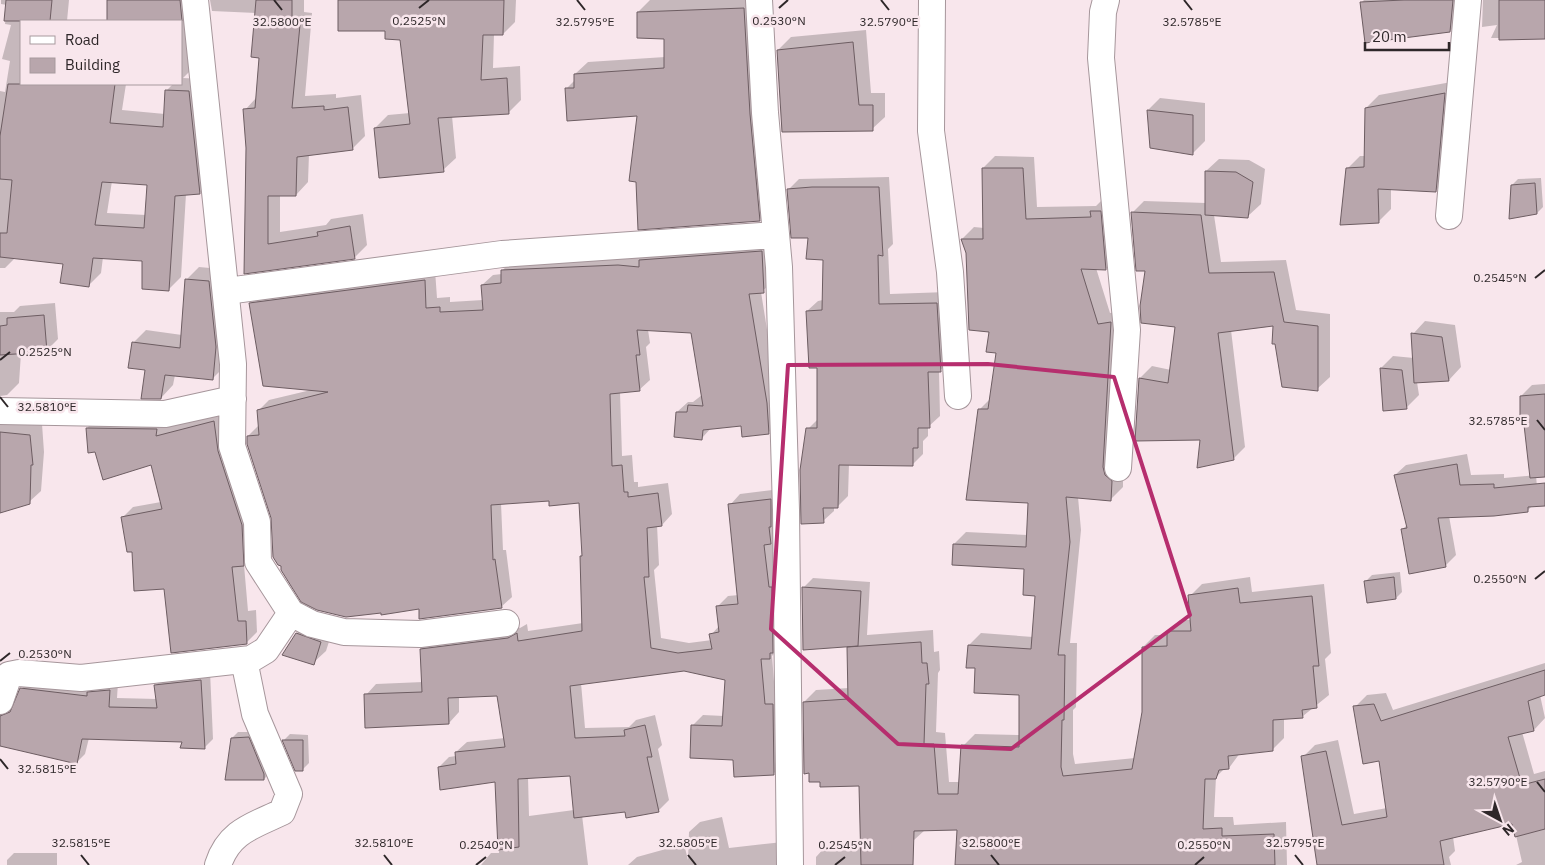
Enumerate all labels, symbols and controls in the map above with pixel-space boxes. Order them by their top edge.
text: 0.2525°N [392,13,446,28]
text: 0.2530°N [752,13,806,28]
text: 32.5800°E [252,14,312,29]
text: 32.5795°E [555,14,615,29]
text: 32.5790°E [859,14,919,29]
text: 32.5785°E [1162,14,1222,29]
legend [20,20,182,85]
scale bar [1365,20,1449,52]
text: 20 m [1372,27,1407,46]
text: Road [65,30,100,49]
text: Building [65,55,120,74]
text: 0.2545°N [1473,270,1527,285]
text: 0.2525°N [18,344,72,359]
text: 32.5810°E [17,399,77,414]
text: 32.5785°E [1468,413,1528,428]
text: 0.2550°N [1473,571,1527,586]
text: 0.2530°N [18,646,72,661]
text: 32.5815°E [17,761,77,776]
text: 32.5790°E [1468,774,1528,789]
north arrow [1475,795,1525,845]
text: N [1499,820,1518,840]
text: 32.5815°E [51,835,111,850]
text: 32.5810°E [354,835,414,850]
text: 32.5805°E [658,835,718,850]
text: 32.5800°E [961,835,1021,850]
text: 32.5795°E [1265,835,1325,850]
text: 0.2540°N [459,837,513,852]
text: 0.2545°N [818,837,872,852]
text: 0.2550°N [1177,837,1231,852]

